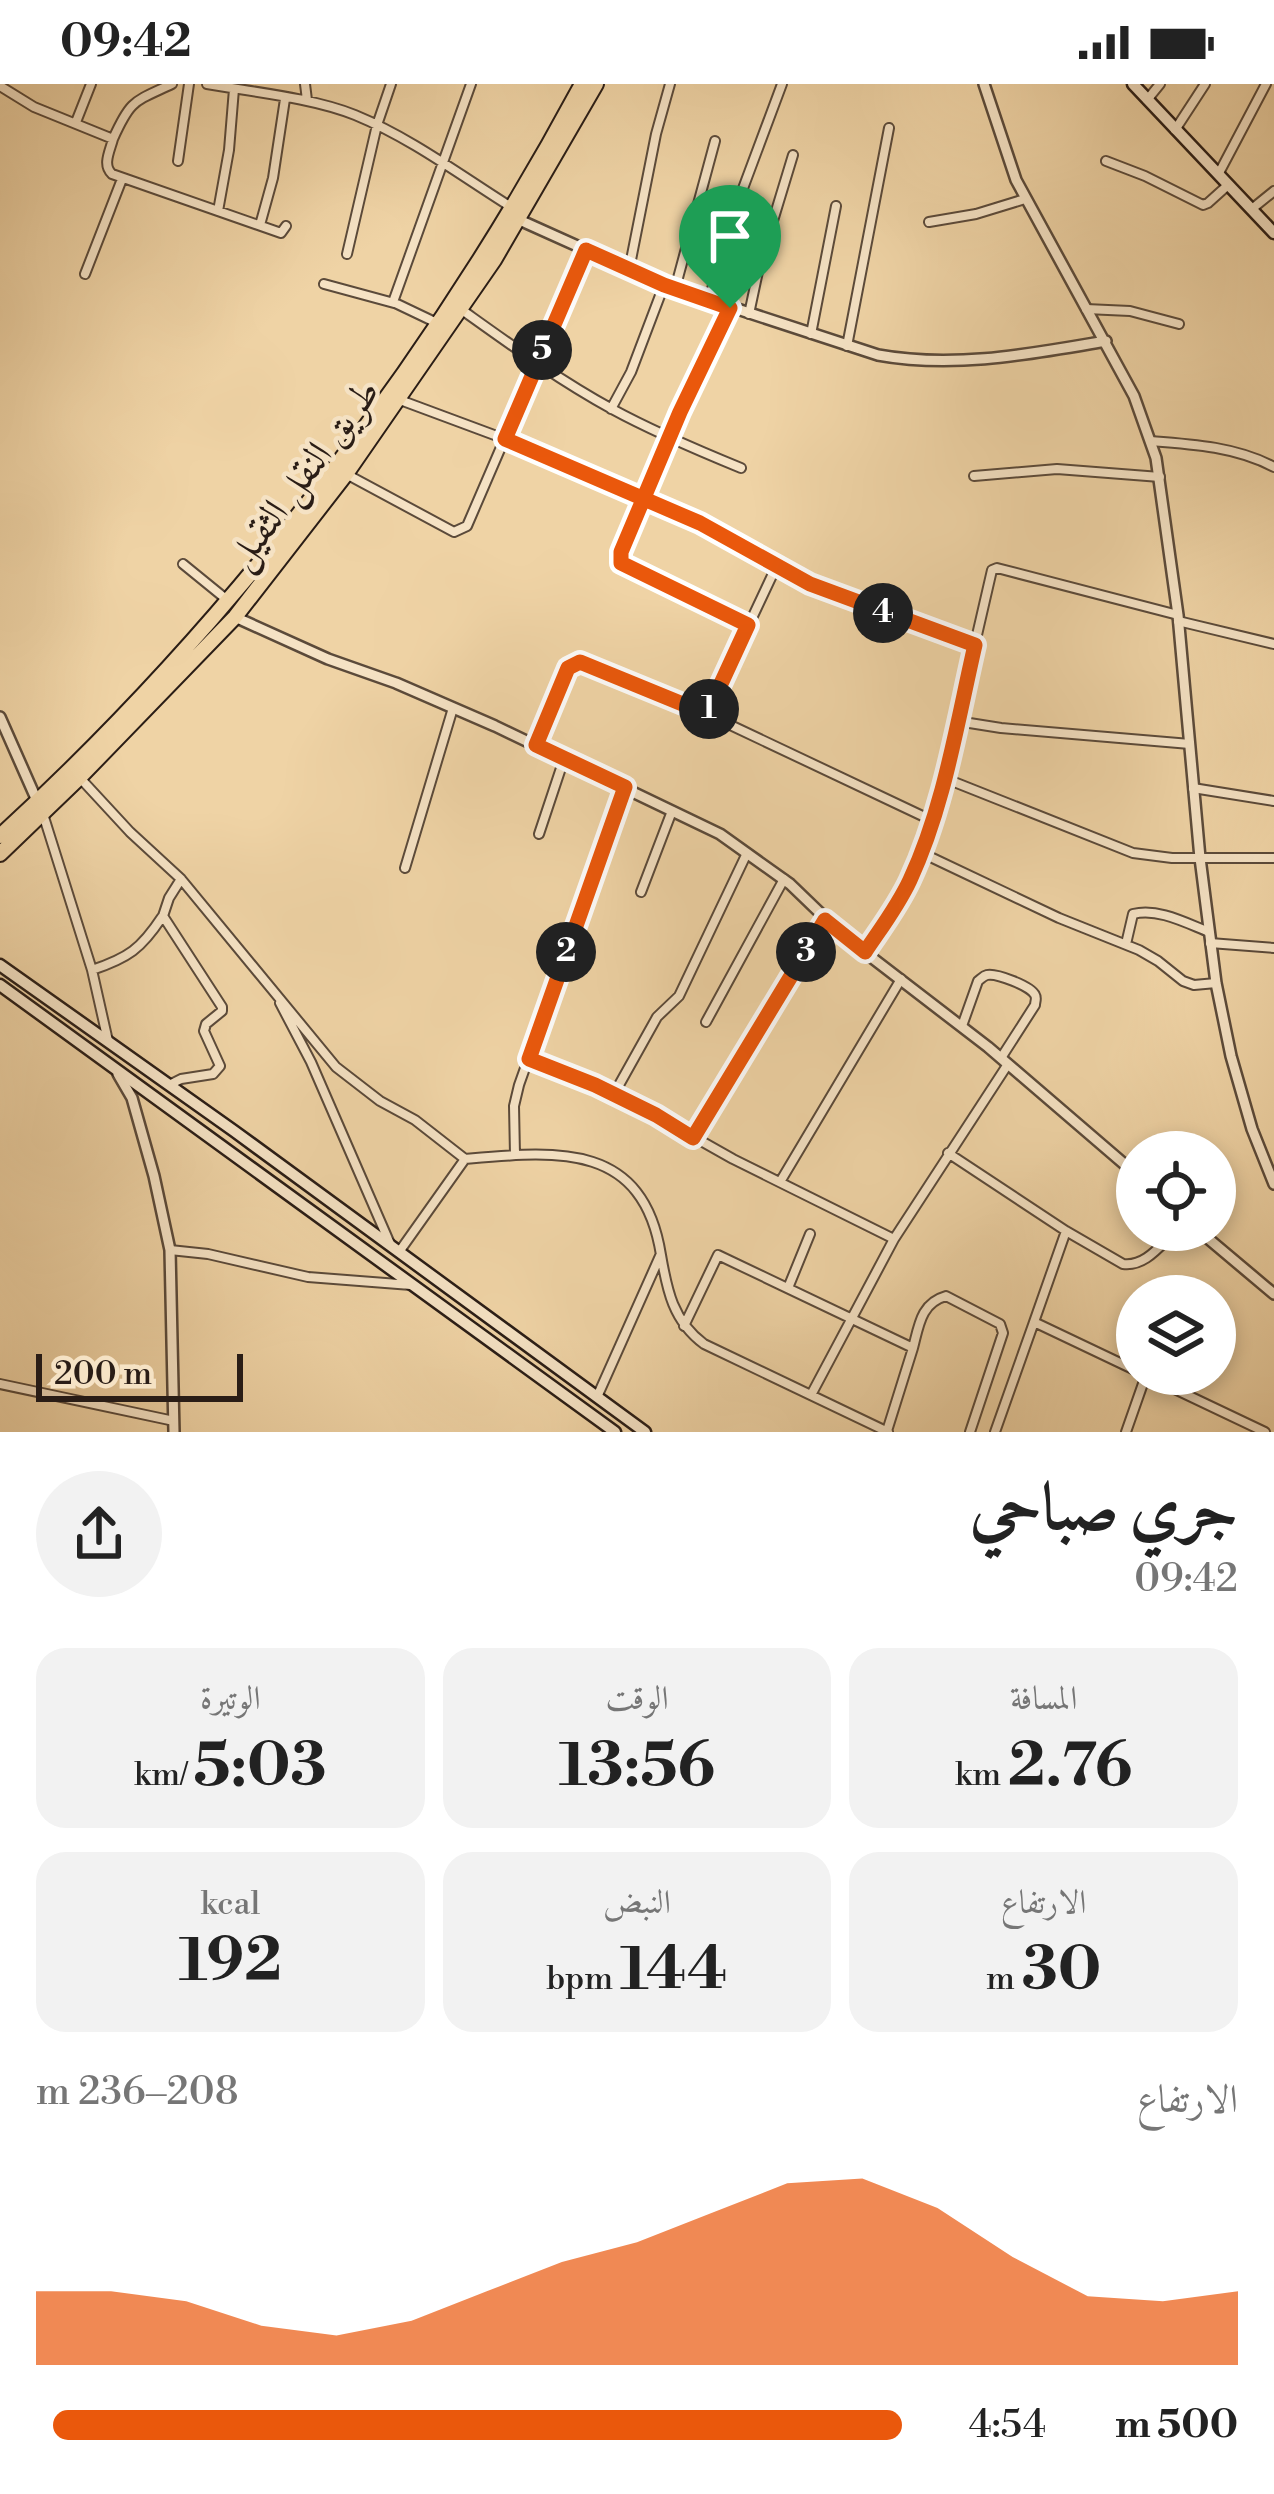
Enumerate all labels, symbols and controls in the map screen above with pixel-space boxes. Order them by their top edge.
text: 09:42 [60,14,192,71]
pin [679,185,781,308]
icon: arrive [697,203,763,269]
pin: 5 [512,320,572,380]
text: 5 [532,329,552,370]
street label: طريق النقل الثقيل [216,369,392,580]
pin: 4 [853,583,913,643]
text: 4 [872,592,894,633]
pin: 1 [679,679,739,739]
text: 1 [701,688,717,729]
pin: 2 [536,922,596,982]
pin: 3 [776,922,836,982]
text: 2 [556,931,576,972]
text: 3 [796,931,816,972]
map controls [1116,1131,1236,1395]
button: locate [1116,1131,1236,1251]
button: layers [1116,1275,1236,1395]
scale bar [36,1348,243,1401]
text: 200 m [54,1354,152,1395]
text: جري صباحي [970,1468,1238,1551]
button: share [36,1471,162,1597]
text: 09:42 [1134,1555,1238,1604]
text: الوتيرة [200,1679,261,1720]
text: الوقت [605,1679,669,1720]
text: المسافة [1010,1679,1077,1720]
text: 5:03 [193,1730,327,1805]
text: 13:56 [559,1730,715,1805]
text: 2.76 [1008,1730,1132,1805]
text: /km [134,1755,193,1796]
text: km [955,1755,1008,1796]
text: النبض [603,1883,671,1924]
text: الارتفاع [1001,1883,1086,1924]
text: kcal [200,1884,260,1925]
text: 192 [179,1925,282,2000]
text: 144 [620,1934,728,2009]
text: 30 [1022,1934,1101,2009]
text: bpm [546,1959,620,2000]
text: m [986,1959,1022,2000]
text: 208–236 m [36,2068,239,2117]
text: الارتفاع [1137,2076,1238,2125]
text: 4:54 [969,2401,1046,2450]
text: 500 m [1115,2401,1238,2450]

